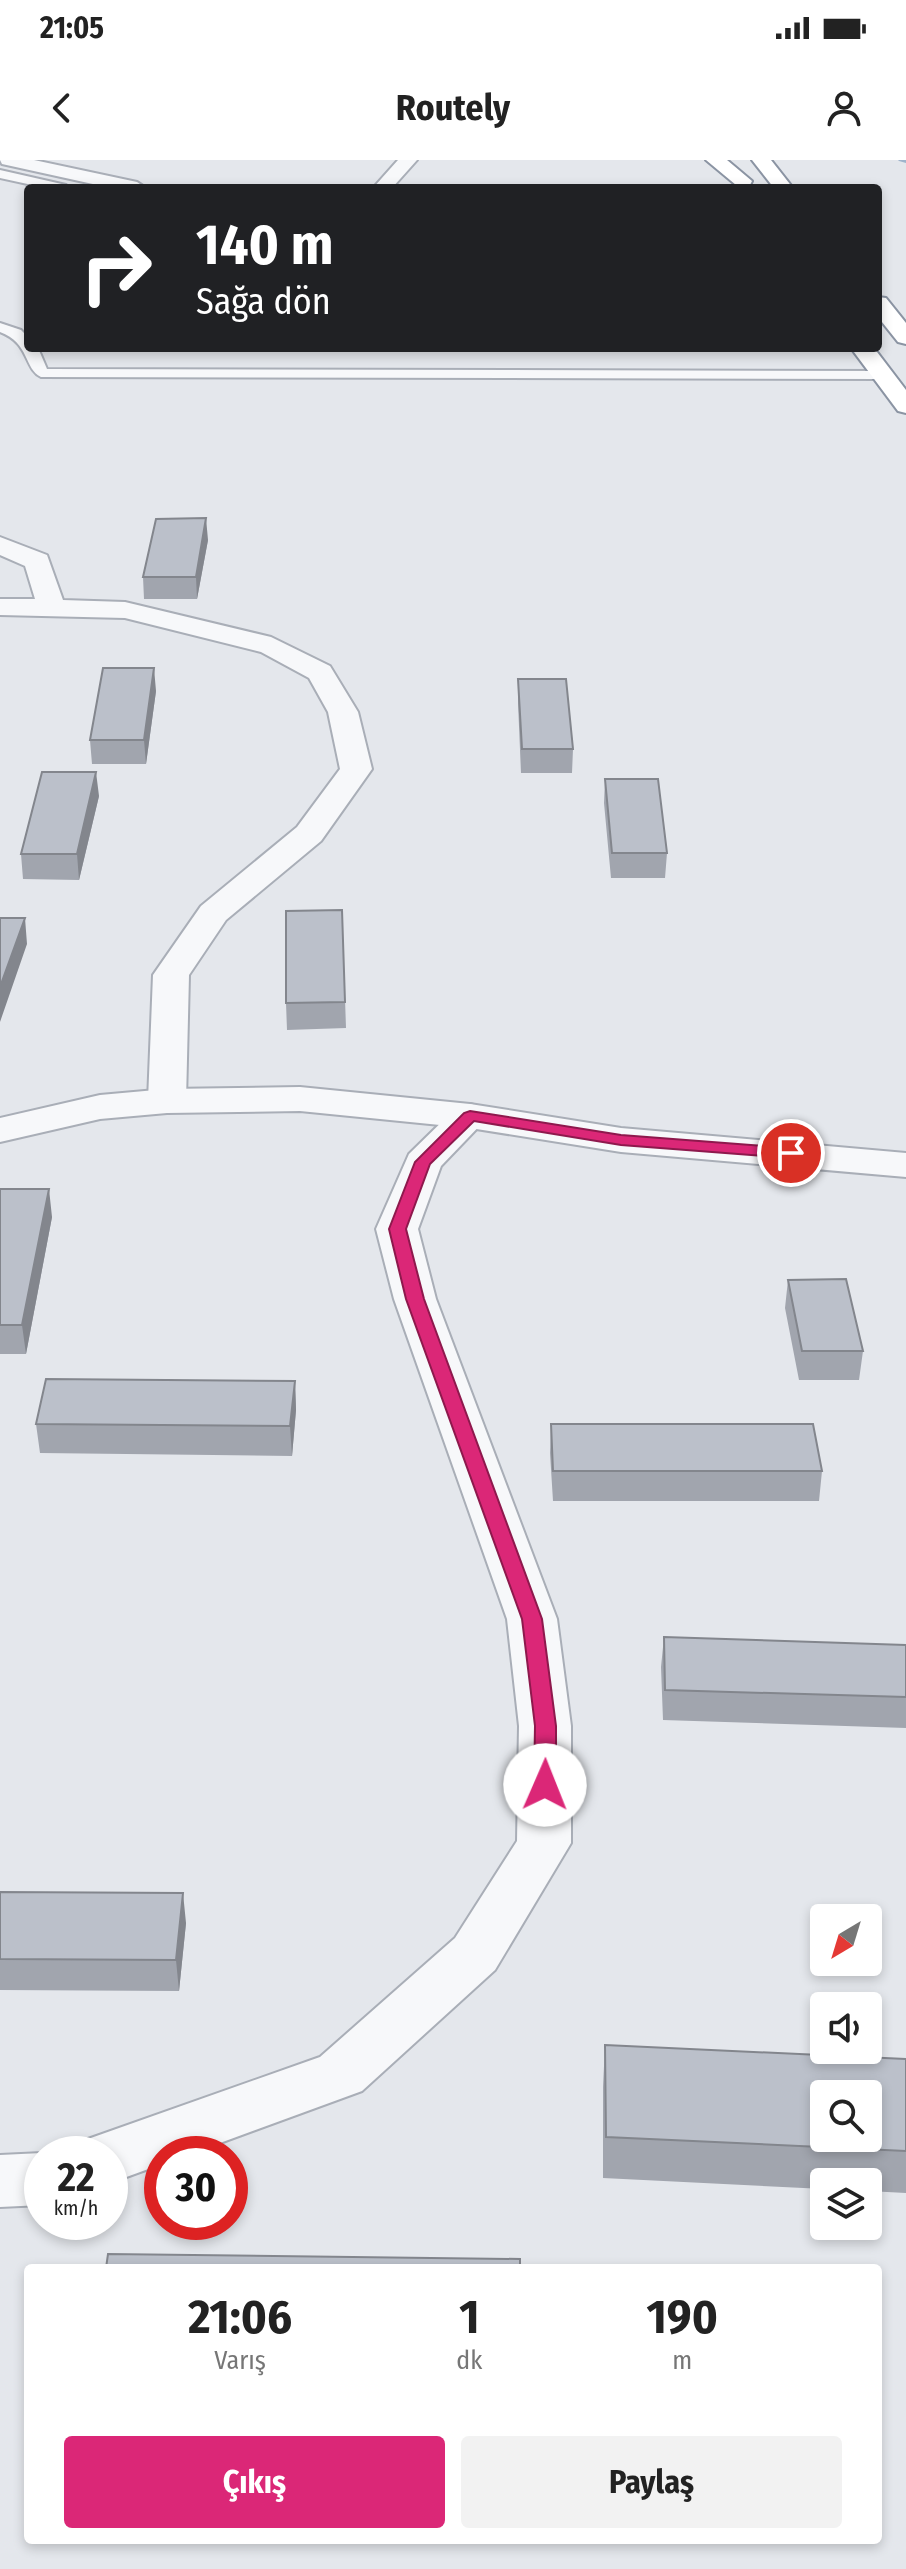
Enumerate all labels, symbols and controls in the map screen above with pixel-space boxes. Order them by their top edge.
text: 21:05 [40,10,104,46]
icon: back [40,86,84,130]
text: Routely [396,86,510,130]
icon: person [822,86,866,130]
text: 140 m [196,212,333,279]
icon: right [64,216,168,320]
text: Sağa dön [196,280,331,324]
pin [757,1119,825,1187]
icon: arrive [769,1131,813,1175]
position arrow [503,1743,587,1827]
north arrow [810,1904,882,1976]
map controls [810,1904,882,2240]
button: sound [810,1992,882,2064]
button: search [810,2080,882,2152]
speed limit sign: 30 [144,2136,248,2240]
text: 22 [57,2154,95,2202]
button: layers [810,2168,882,2240]
text: km/h [54,2196,98,2220]
text: 21:06 [188,2288,292,2346]
text: 1 [459,2288,480,2346]
text: 190 [647,2288,718,2346]
text: Varış [214,2345,266,2376]
text: dk [456,2345,482,2376]
text: m [672,2345,692,2376]
button: Çıkış [64,2436,445,2528]
button: Paylaş [461,2436,842,2528]

